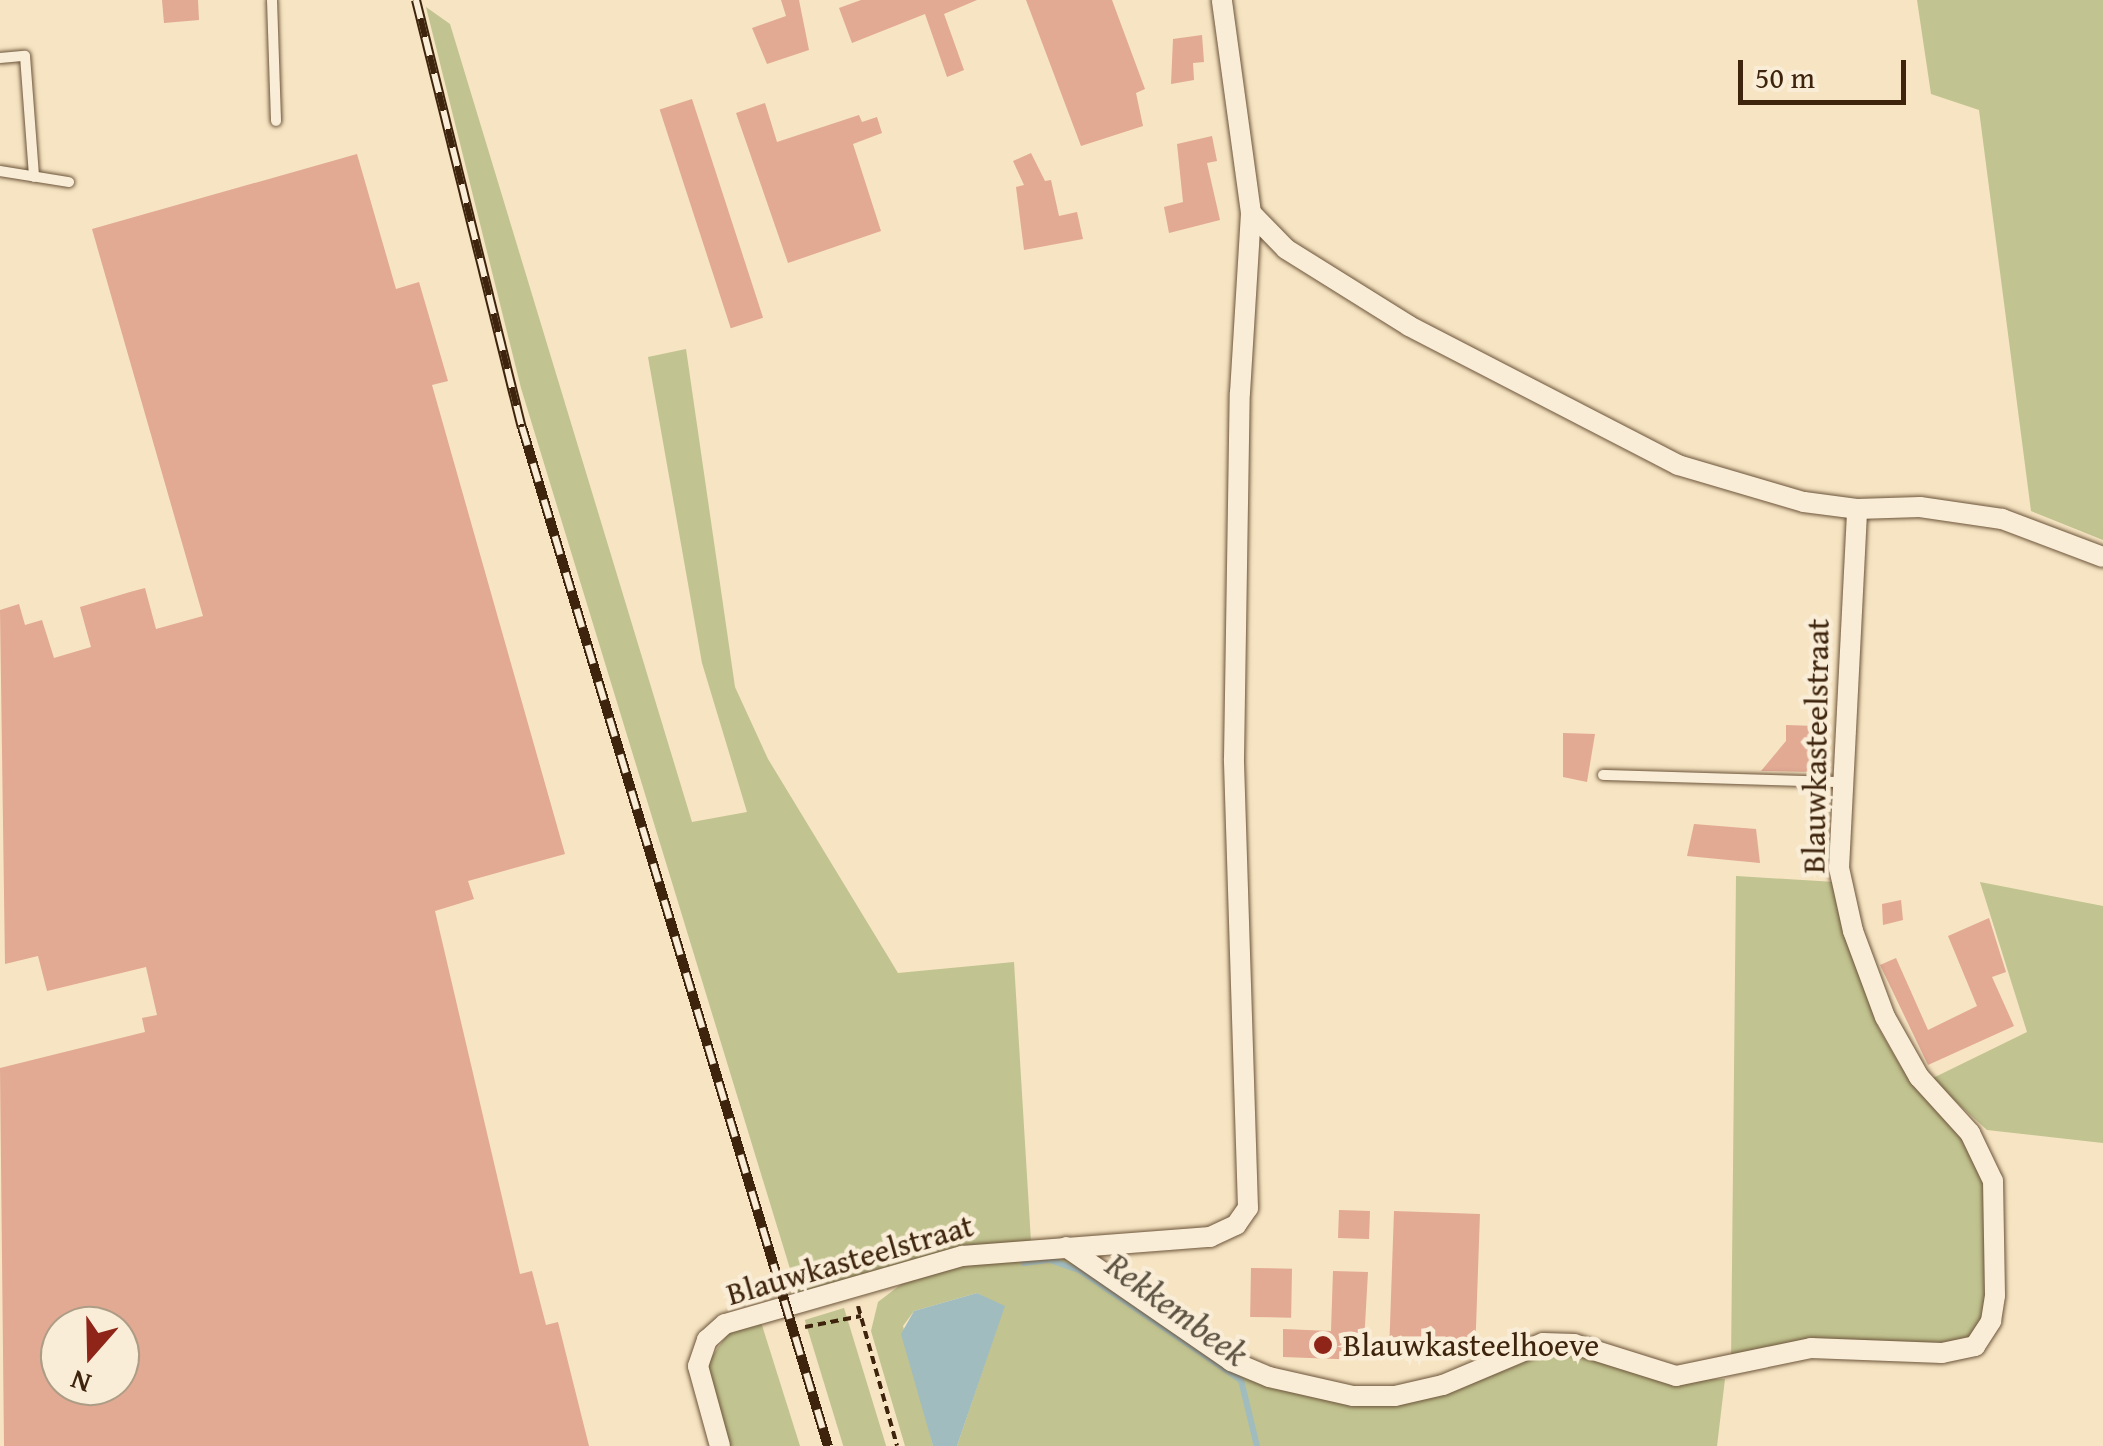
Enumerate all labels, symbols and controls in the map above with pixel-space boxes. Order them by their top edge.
scale bar [1743,40,1910,102]
text: 50 m [1755,55,1815,99]
street label: Blauwkasteelstraat [1795,618,1837,874]
street label: Blauwkasteelstraat [722,1206,978,1314]
water label: Rekkembeek [1098,1243,1256,1375]
north arrow [40,1306,140,1406]
place label: Blauwkasteelhoeve [1343,1326,1599,1364]
marker: Blauwkasteelhoeve [1312,1334,1334,1356]
text: N [64,1360,96,1405]

